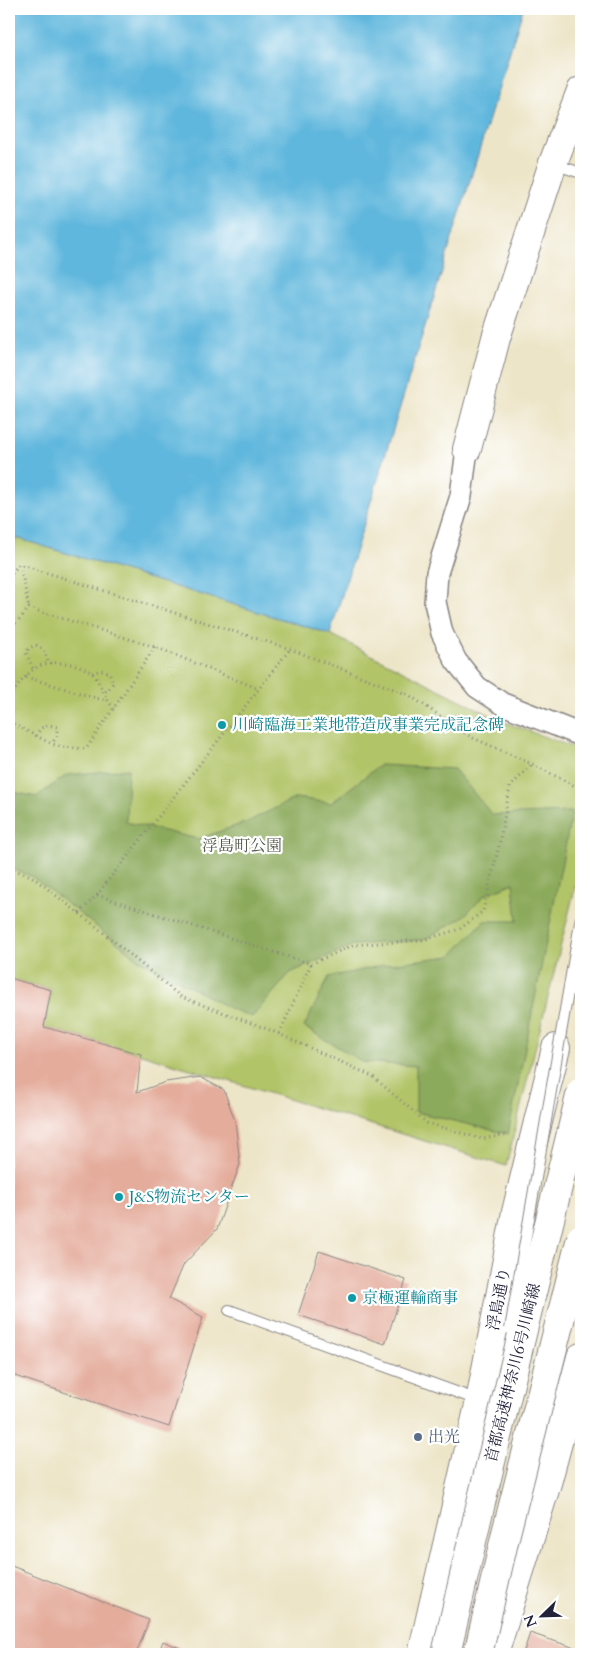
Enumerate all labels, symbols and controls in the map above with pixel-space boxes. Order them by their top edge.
place label: 川崎臨海工業地帯造成事業完成記念碑 [232,714,504,736]
marker: 川崎臨海工業地帯造成事業完成記念碑 [216,719,228,731]
park label: 浮島町公園 [202,835,282,857]
place label: J&S物流センター [127,1186,250,1208]
marker: J&S物流センター [113,1191,125,1203]
street label: 浮島通り [482,1265,516,1333]
street label: 首都高速神奈川6号川崎線 [480,1281,546,1465]
place label: 京極運輸商事 [362,1287,458,1309]
marker: 京極運輸商事 [346,1292,358,1304]
place label: 出光 [428,1426,460,1448]
marker: 出光 [412,1431,424,1443]
north arrow [518,1590,568,1640]
text: N [519,1612,542,1630]

